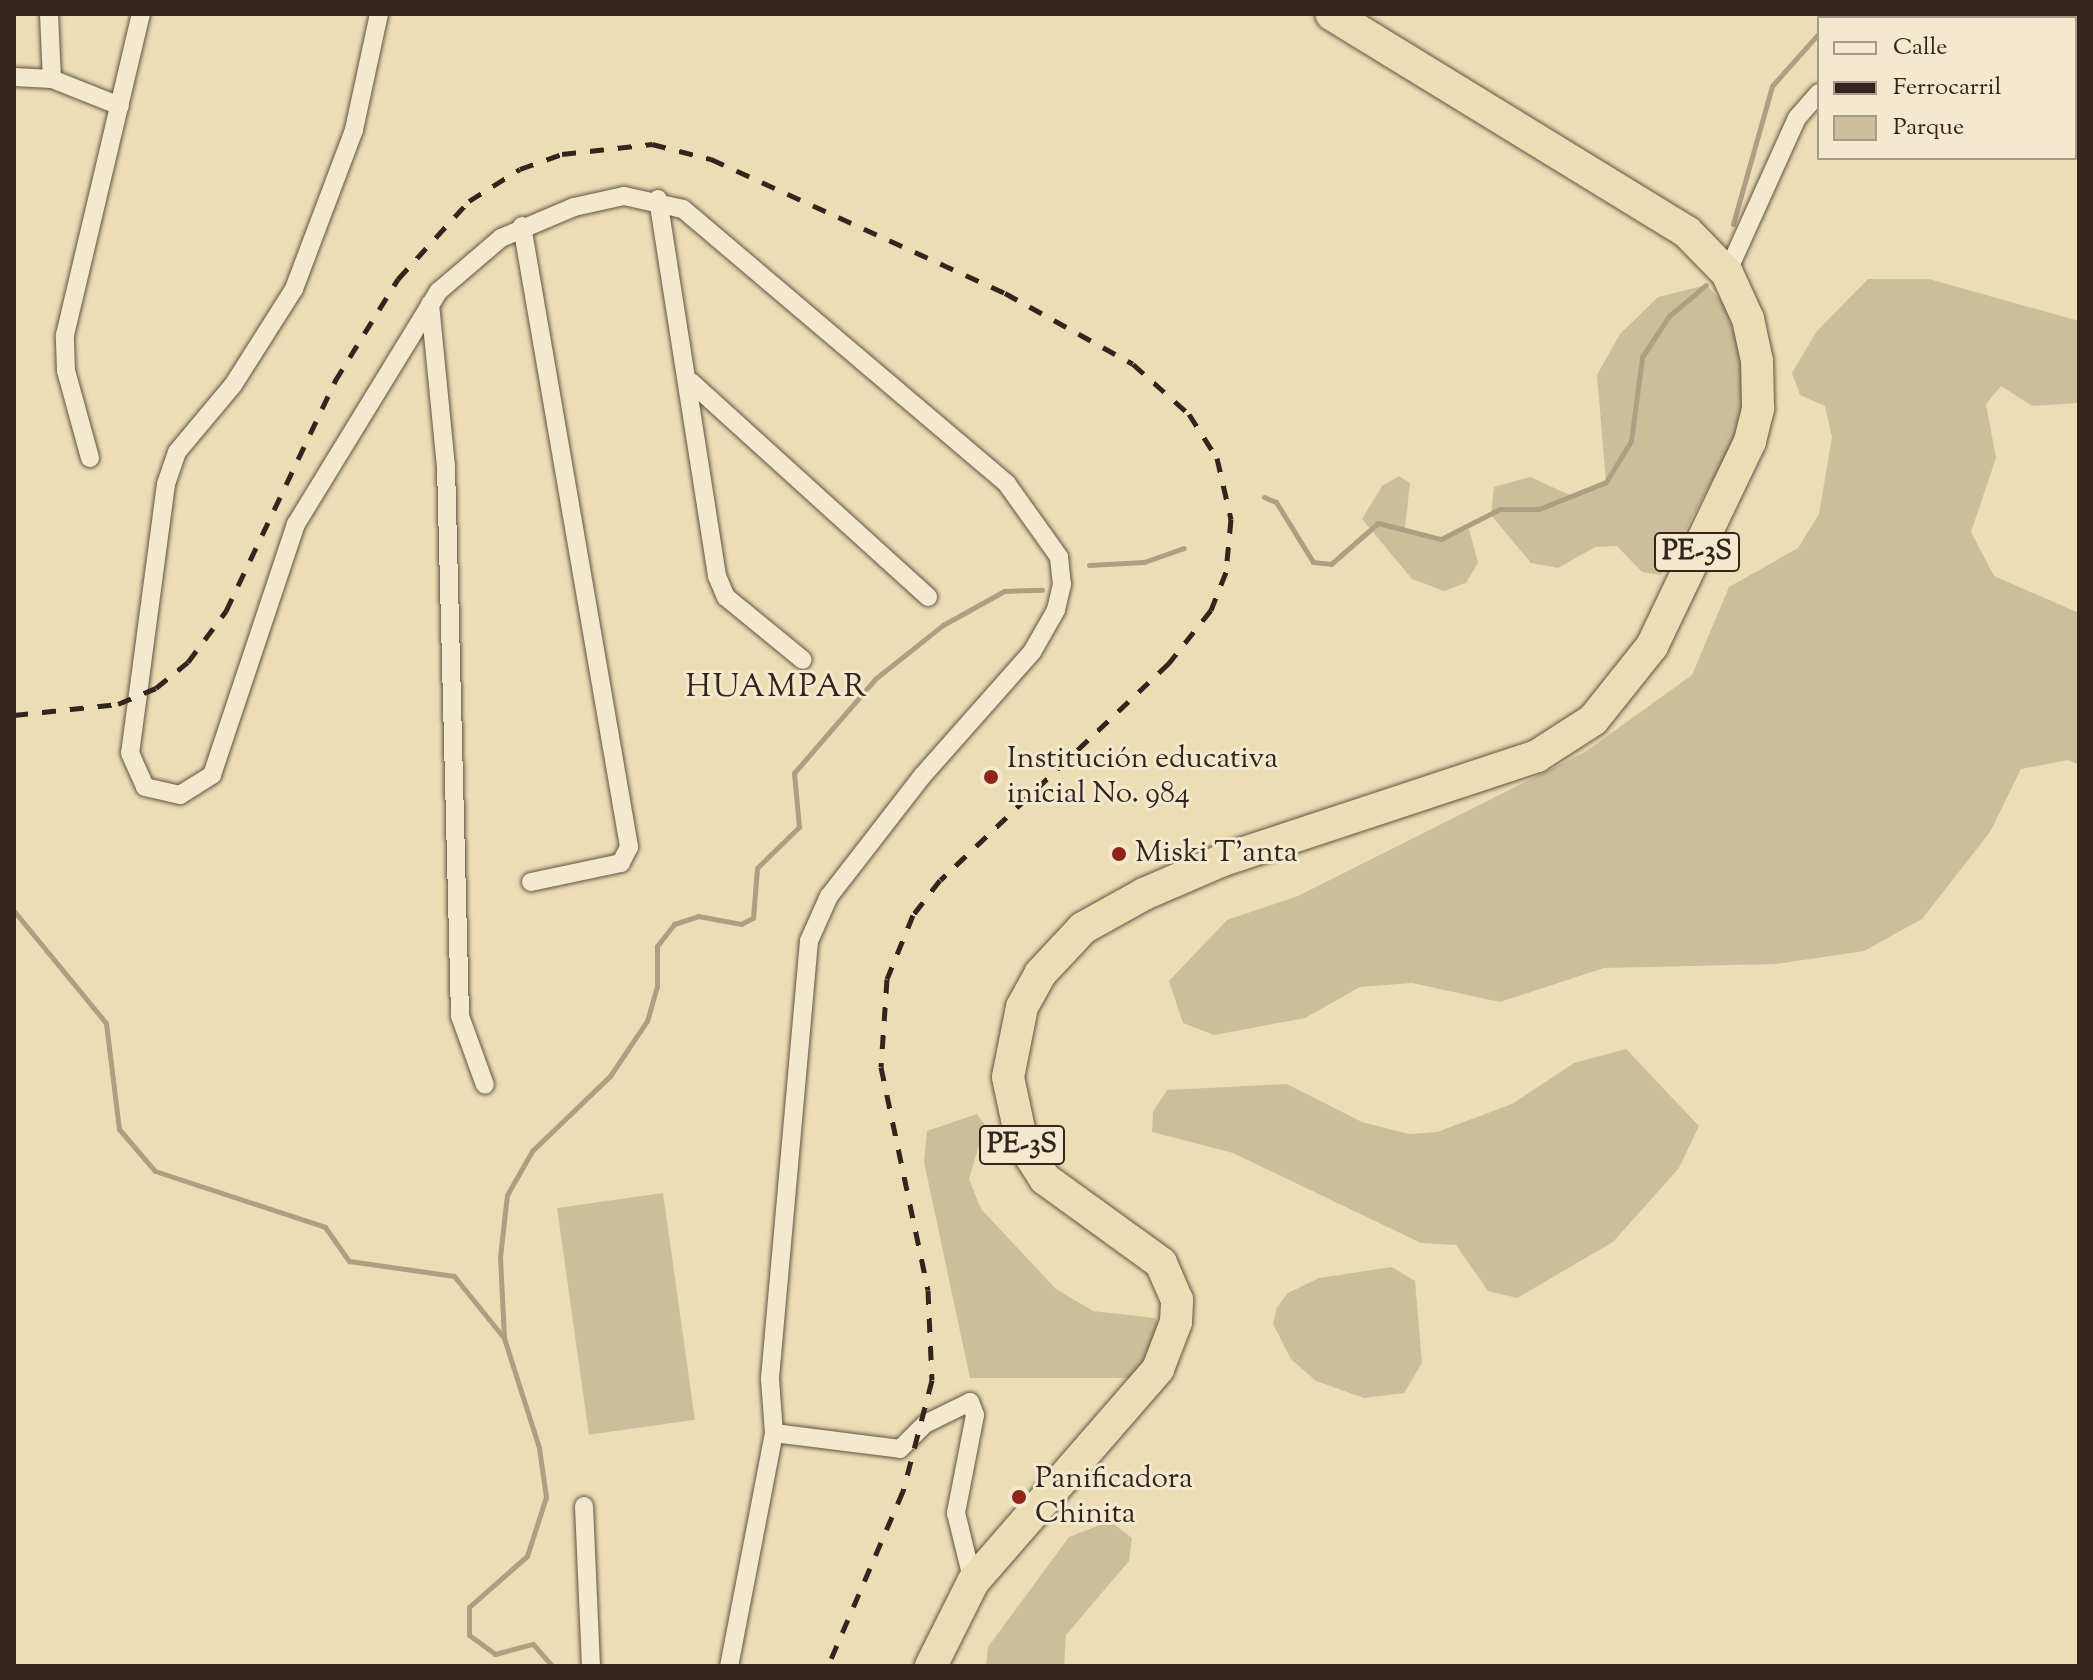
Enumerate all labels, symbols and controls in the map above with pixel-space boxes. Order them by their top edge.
legend [1817,16,2077,160]
text: Calle [1893,31,1947,65]
text: Ferrocarril [1893,71,2001,105]
text: Parque [1893,111,1964,145]
road number: PE-3S [1653,528,1741,576]
district label: HUAMPAR [686,669,868,707]
place label: Institución educativa inicial No. 984 [1007,742,1278,812]
marker: Institución educativa inicial No. 984 [982,768,1000,786]
place label: Miski T'anta [1135,836,1298,872]
marker: Miski T'anta [1110,845,1128,863]
road number: PE-3S [978,1121,1066,1169]
place label: Panificadora Chinita [1035,1462,1193,1532]
marker: Panificadora Chinita [1010,1488,1028,1506]

